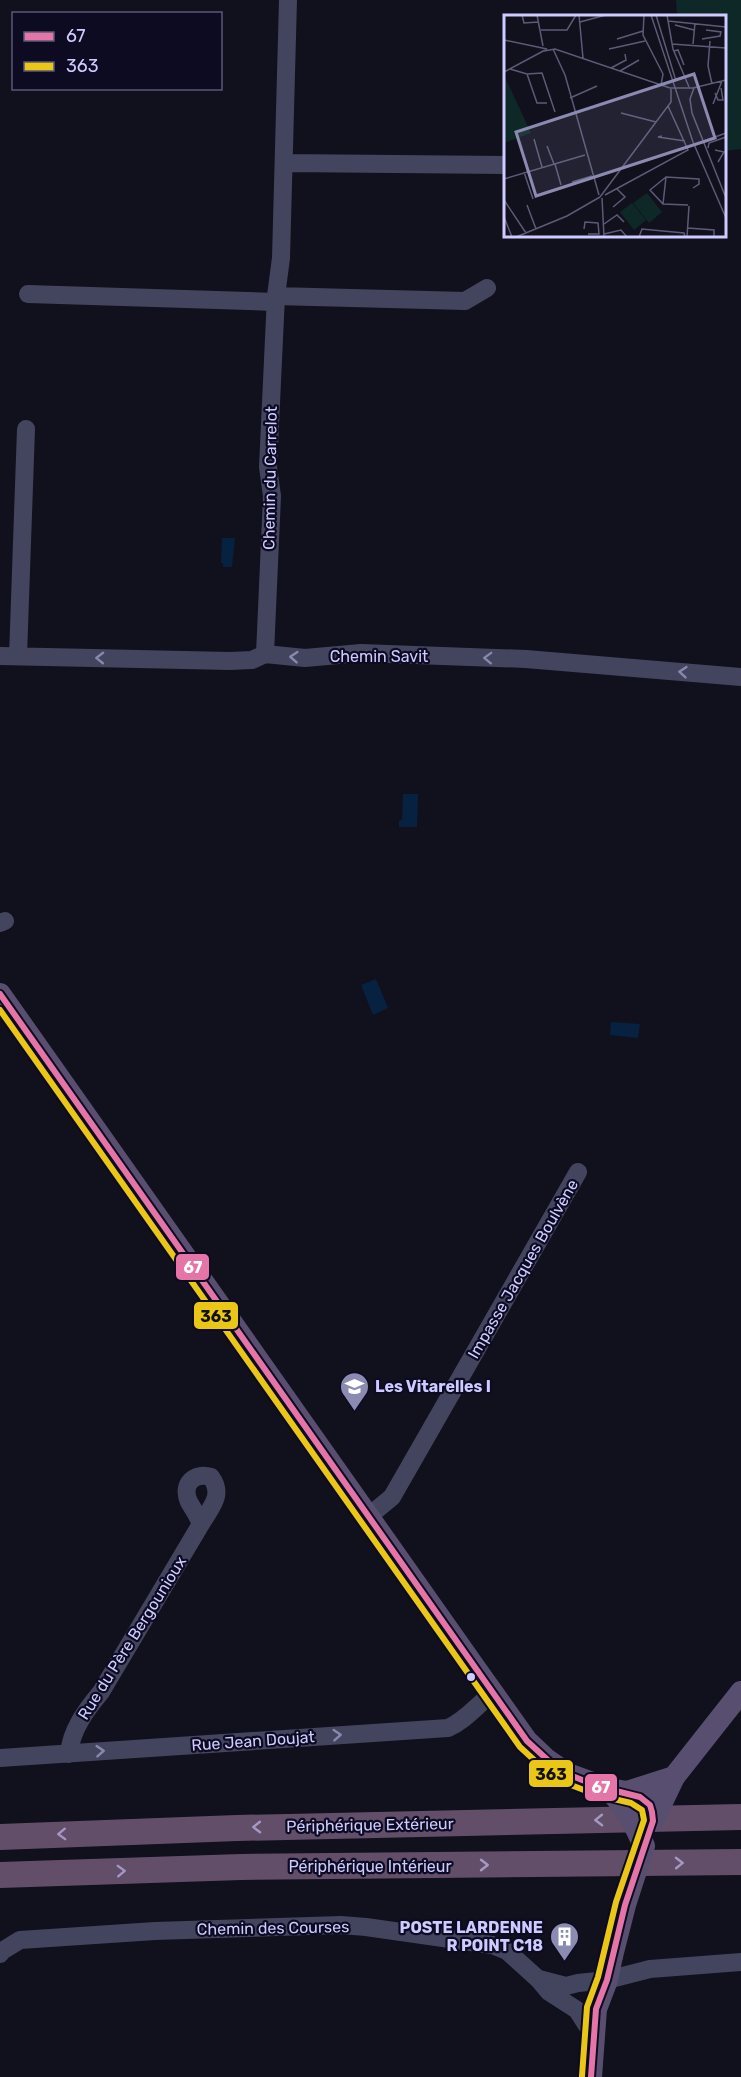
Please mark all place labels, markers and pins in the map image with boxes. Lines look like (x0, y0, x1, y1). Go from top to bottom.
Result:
school or university icon: Les Vitarelles I (338, 1370, 370, 1412)
place label: Les Vitarelles I (375, 1377, 491, 1396)
unlabelled marker (465, 1671, 477, 1683)
place label: POSTE LARDENNE R POINT C18 (400, 1918, 543, 1955)
building icon: POSTE LARDENNE R POINT C18 (548, 1920, 580, 1962)

